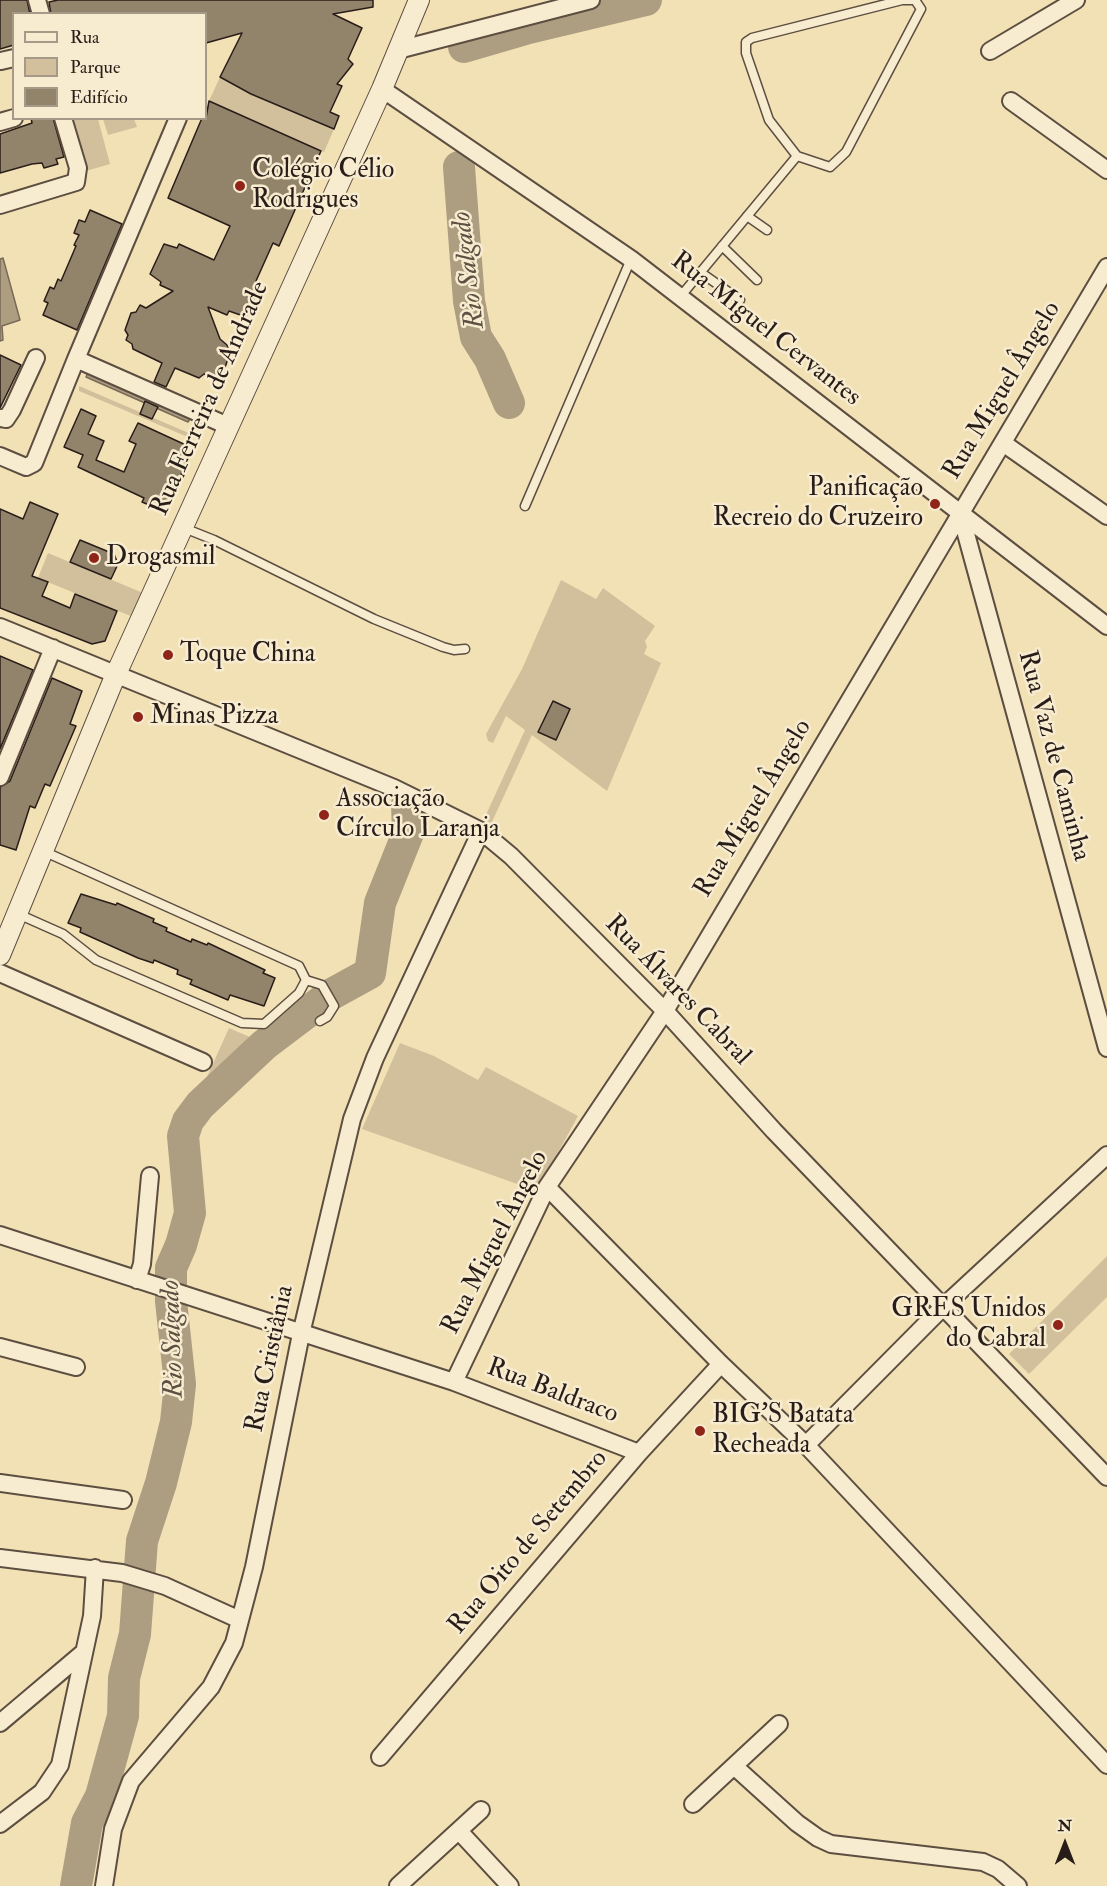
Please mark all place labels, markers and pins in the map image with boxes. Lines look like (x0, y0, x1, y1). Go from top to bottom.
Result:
place label: Colégio Célio Rodrigues (252, 155, 394, 216)
marker: Colégio Célio Rodrigues (233, 179, 247, 193)
place label: Panificação Recreio do Cruzeiro (713, 473, 923, 534)
marker: Panificação Recreio do Cruzeiro (928, 497, 942, 511)
place label: Drogasmil (106, 542, 215, 574)
marker: Drogasmil (87, 551, 101, 565)
place label: Toque China (180, 639, 316, 671)
marker: Toque China (161, 648, 175, 662)
place label: Minas Pizza (150, 701, 278, 733)
marker: Minas Pizza (131, 710, 145, 724)
place label: Associação Círculo Laranja (336, 784, 500, 846)
marker: Associação Círculo Laranja (317, 808, 331, 822)
place label: GRES Unidos do Cabral (891, 1294, 1046, 1356)
marker: GRES Unidos do Cabral (1051, 1318, 1065, 1332)
place label: BIG'S Batata Recheada (712, 1400, 854, 1462)
marker: BIG'S Batata Recheada (693, 1424, 707, 1438)

